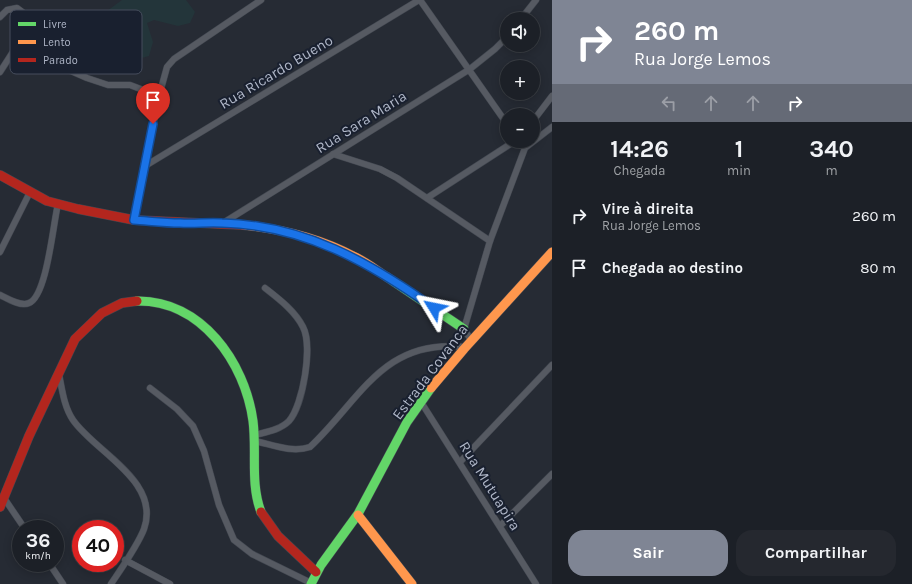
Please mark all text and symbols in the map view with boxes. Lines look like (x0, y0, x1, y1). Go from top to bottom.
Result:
legend (10, 10, 142, 74)
map controls (500, 12, 540, 148)
button: sound (500, 12, 540, 52)
text: 260 m (634, 14, 719, 47)
icon: right (568, 16, 620, 68)
text: Livre (43, 18, 67, 31)
street label: Rua Ricardo Bueno (216, 31, 336, 113)
text: Lento (43, 36, 71, 49)
text: Rua Jorge Lemos (634, 48, 771, 70)
text: Parado (43, 54, 78, 67)
button: + (500, 60, 540, 100)
pin (136, 83, 170, 124)
street label: Rua Sara Maria (312, 87, 410, 157)
icon: arrive (142, 89, 164, 111)
icon: left (658, 92, 680, 114)
icon: ahead (700, 92, 722, 114)
icon: ahead (742, 92, 764, 114)
icon: right (784, 92, 806, 114)
button: − (500, 108, 540, 148)
text: 14:26 (610, 135, 669, 163)
text: 1 (735, 135, 743, 163)
text: 340 (809, 135, 854, 163)
text: Chegada (614, 163, 665, 178)
text: min (727, 163, 751, 178)
text: m (825, 163, 838, 178)
text: Vire à direita (602, 200, 694, 218)
icon: right (568, 205, 590, 227)
text: 260 m (852, 207, 896, 225)
text: Rua Jorge Lemos (602, 218, 701, 233)
icon: arrive (568, 257, 590, 279)
text: Chegada ao destino (602, 259, 743, 277)
text: 80 m (860, 259, 896, 277)
position arrow (413, 287, 455, 329)
street label: Estrada Covanca (388, 321, 472, 423)
street label: Rua Mutuapira (455, 438, 525, 534)
speed limit sign: 40 (72, 520, 124, 572)
text: 36 (26, 529, 50, 552)
button: Sair (568, 530, 728, 576)
button: Compartilhar (736, 530, 896, 576)
text: km/h (25, 550, 51, 562)

